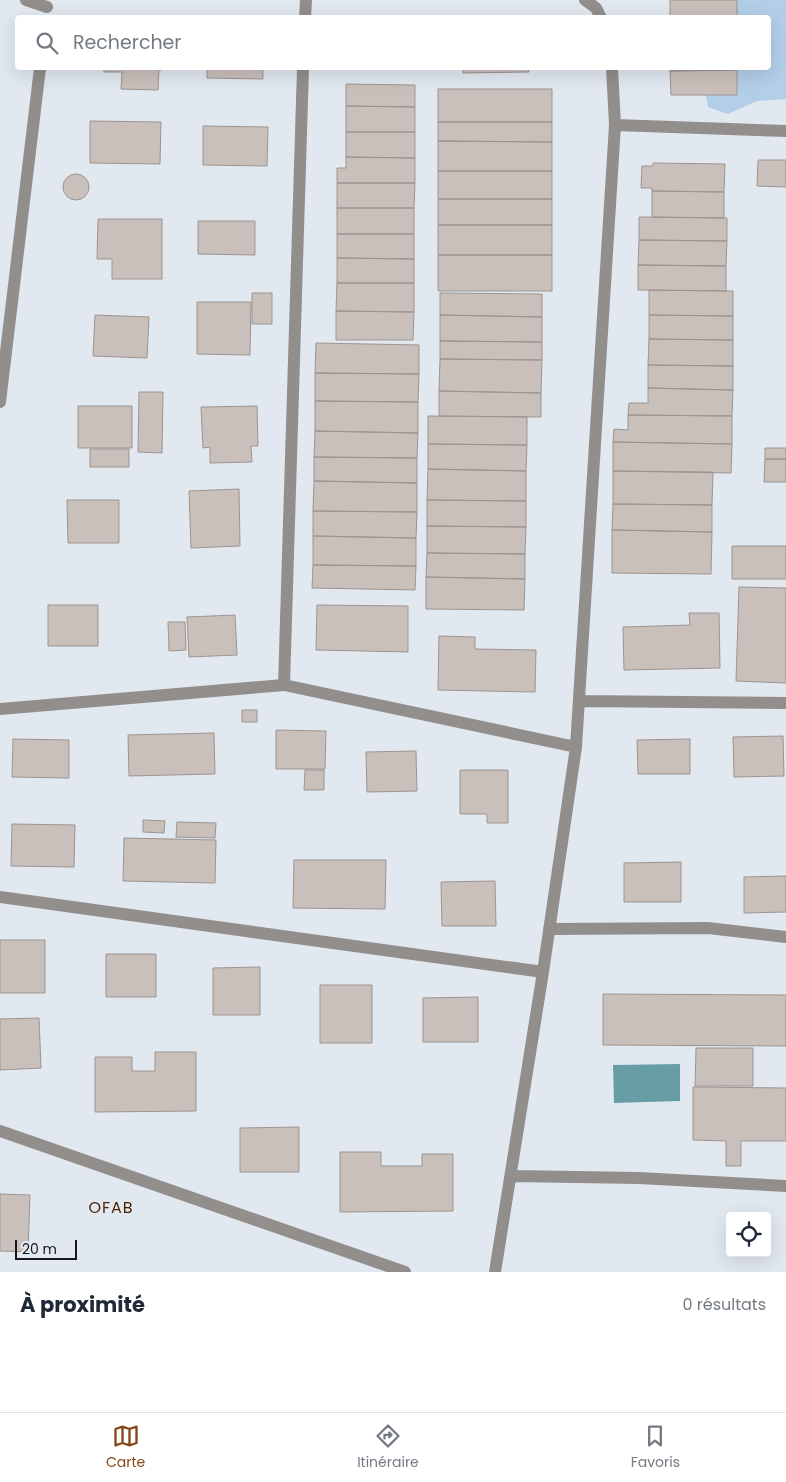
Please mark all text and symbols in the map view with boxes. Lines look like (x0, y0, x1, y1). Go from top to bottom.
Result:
search box (15, 15, 771, 70)
icon: search (33, 29, 61, 57)
text: Rechercher (73, 29, 181, 56)
district label: OFAB (88, 1196, 134, 1219)
map controls (726, 1212, 771, 1257)
button: locate (726, 1212, 771, 1257)
scale bar (15, 1237, 78, 1260)
text: 20 m (22, 1239, 57, 1259)
text: À proximité (20, 1290, 145, 1319)
text: 0 résultats (682, 1293, 766, 1316)
tab: Carte (106, 1422, 145, 1473)
tab: Itinéraire (357, 1422, 419, 1473)
tab: Favoris (631, 1422, 680, 1473)

